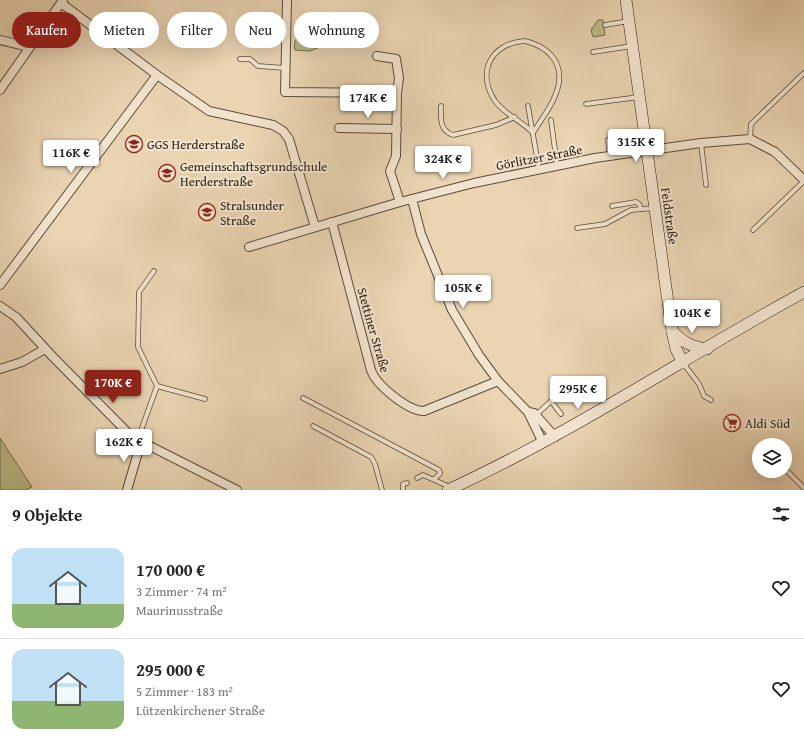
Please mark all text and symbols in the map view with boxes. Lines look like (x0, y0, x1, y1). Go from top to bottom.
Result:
chip: Kaufen (12, 12, 81, 48)
chip: Mieten (89, 12, 159, 48)
chip: Filter (167, 12, 227, 48)
chip: Neu (235, 12, 286, 48)
chip: Wohnung (294, 12, 379, 48)
pin: 174K € (335, 85, 401, 119)
text: 174K € (349, 88, 387, 107)
pin: 315K € (603, 129, 669, 163)
text: 315K € (617, 132, 655, 151)
school or university icon: GGS Herderstraße (124, 134, 144, 154)
place label: GGS Herderstraße (147, 135, 245, 154)
pin: 116K € (38, 140, 104, 174)
street label: Görlitzer Straße (494, 140, 584, 175)
text: 116K € (52, 143, 90, 162)
pin: 324K € (410, 146, 476, 180)
text: 324K € (424, 149, 462, 168)
place label: Gemeinschaftsgrundschule Herderstraße (180, 157, 327, 191)
school or university icon: Gemeinschaftsgrundschule Herderstraße (157, 163, 177, 183)
street label: Feldstraße (656, 186, 683, 246)
place label: Stralsunder Straße (220, 196, 284, 230)
school or university icon: Stralsunder Straße (197, 202, 217, 222)
pin: 105K € (430, 275, 496, 309)
text: 105K € (444, 278, 482, 297)
street label: Stettiner Straße (352, 285, 395, 375)
pin: 104K € (659, 300, 725, 334)
text: 104K € (673, 303, 711, 322)
pin: 170K € (80, 370, 146, 404)
text: 170K € (94, 373, 132, 392)
pin: 295K € (545, 376, 611, 410)
text: 295K € (559, 379, 597, 398)
supermarket icon: Aldi Süd (722, 413, 742, 433)
place label: Aldi Süd (745, 414, 790, 433)
pin: 162K € (91, 429, 157, 463)
text: 162K € (105, 432, 143, 451)
map controls (752, 438, 792, 478)
button: layers (752, 438, 792, 478)
text: 9 Objekte (12, 502, 82, 527)
icon: filters (770, 503, 792, 525)
text: 170 000 € (136, 557, 205, 582)
icon: home (44, 564, 92, 612)
icon: heart (770, 577, 792, 599)
text: 3 Zimmer · 74 m² (136, 582, 227, 601)
text: Maurinusstraße (136, 601, 223, 620)
text: 295 000 € (136, 657, 205, 682)
icon: home (44, 665, 92, 713)
icon: heart (770, 678, 792, 700)
text: 5 Zimmer · 183 m² (136, 682, 233, 701)
text: Lützenkirchener Straße (136, 701, 265, 720)

